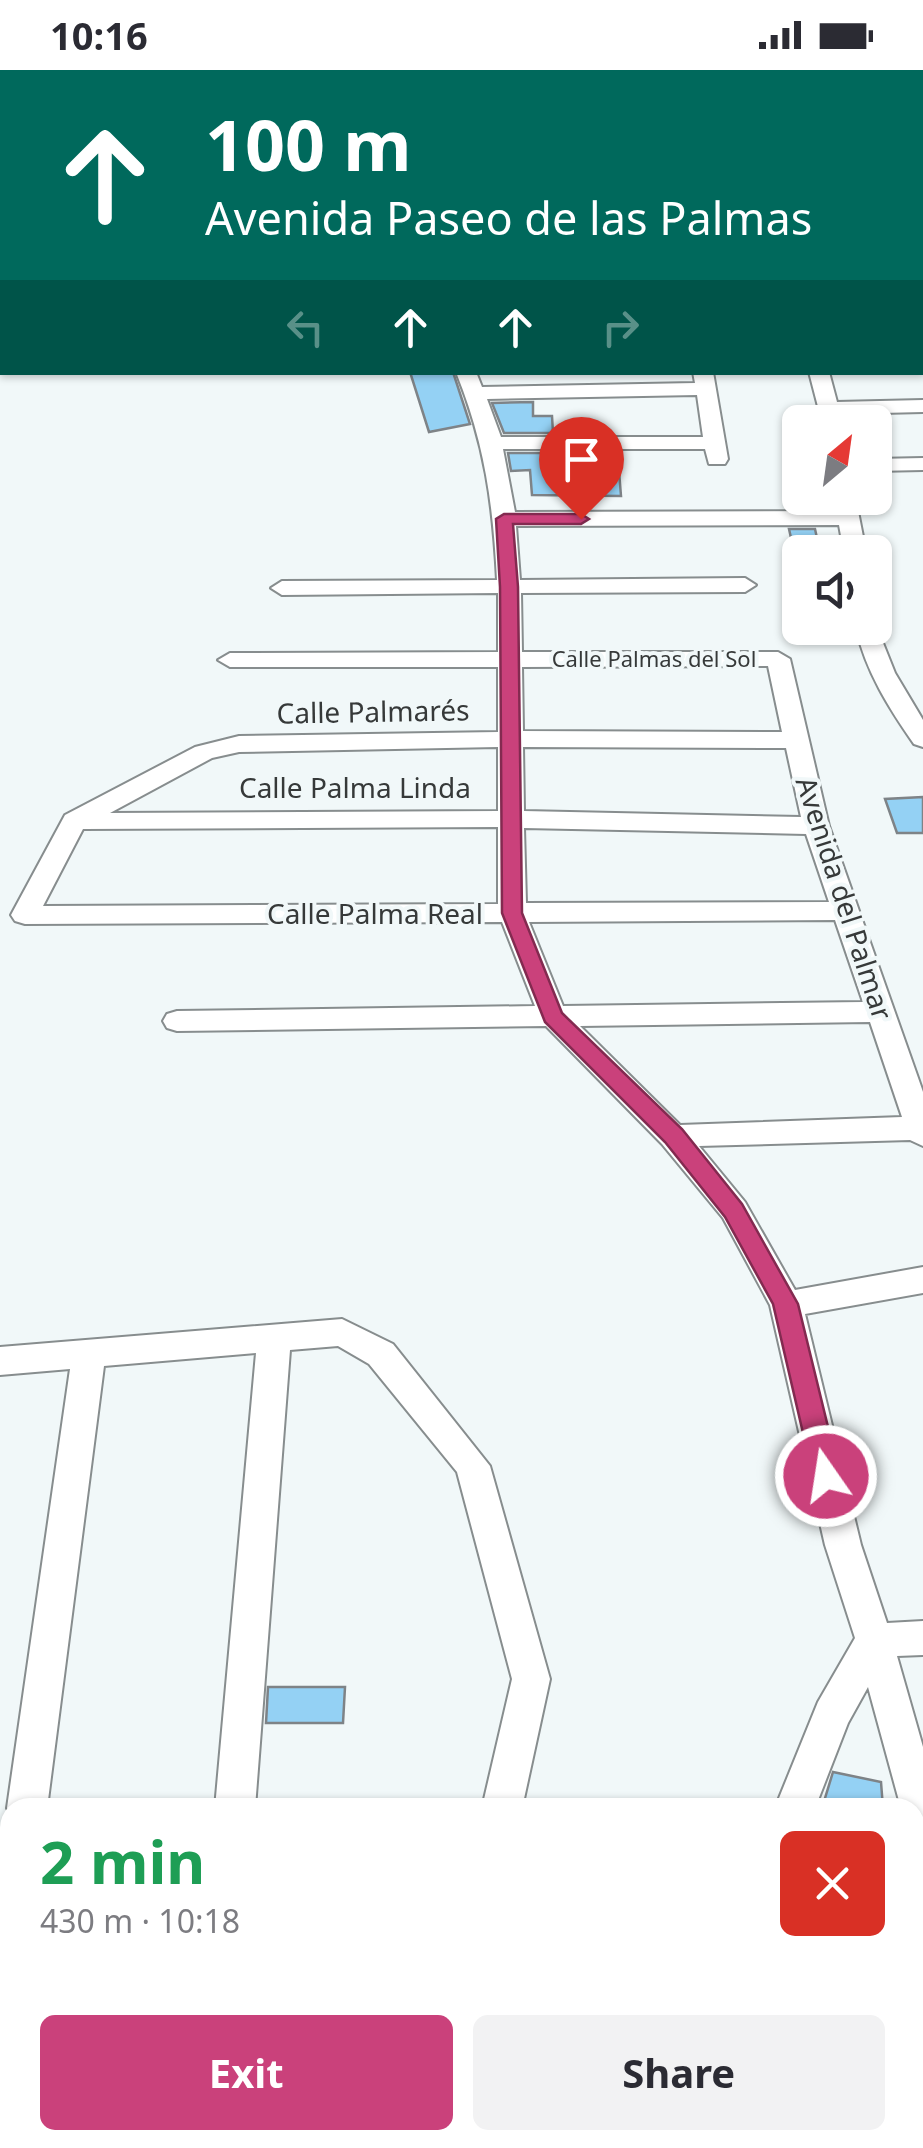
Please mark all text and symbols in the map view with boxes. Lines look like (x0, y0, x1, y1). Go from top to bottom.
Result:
text: 10:16 (50, 9, 148, 61)
text: 100 m (205, 96, 412, 192)
icon: ahead (40, 110, 170, 240)
text: Avenida Paseo de las Palmas (205, 187, 812, 248)
icon: left (278, 300, 333, 355)
icon: ahead (383, 300, 438, 355)
icon: ahead (488, 300, 543, 355)
icon: right (593, 300, 648, 355)
north arrow (782, 405, 892, 515)
map controls (782, 405, 892, 645)
pin (539, 417, 624, 520)
icon: arrive (554, 432, 609, 487)
button: sound (782, 535, 892, 645)
street label: Calle Palmas del Sol (552, 643, 756, 673)
street label: Calle Palmarés (276, 690, 470, 732)
street label: Calle Palma Linda (239, 768, 471, 806)
street label: Avenida del Palmar (788, 772, 902, 1025)
street label: Calle Palma Real (267, 894, 483, 932)
position arrow (774, 1424, 878, 1528)
text: 2 min (40, 1820, 205, 1902)
button: close (780, 1831, 885, 1936)
text: 430 m · 10:18 (40, 1899, 240, 1942)
button: Exit (40, 2015, 453, 2130)
button: Share (473, 2015, 885, 2130)

